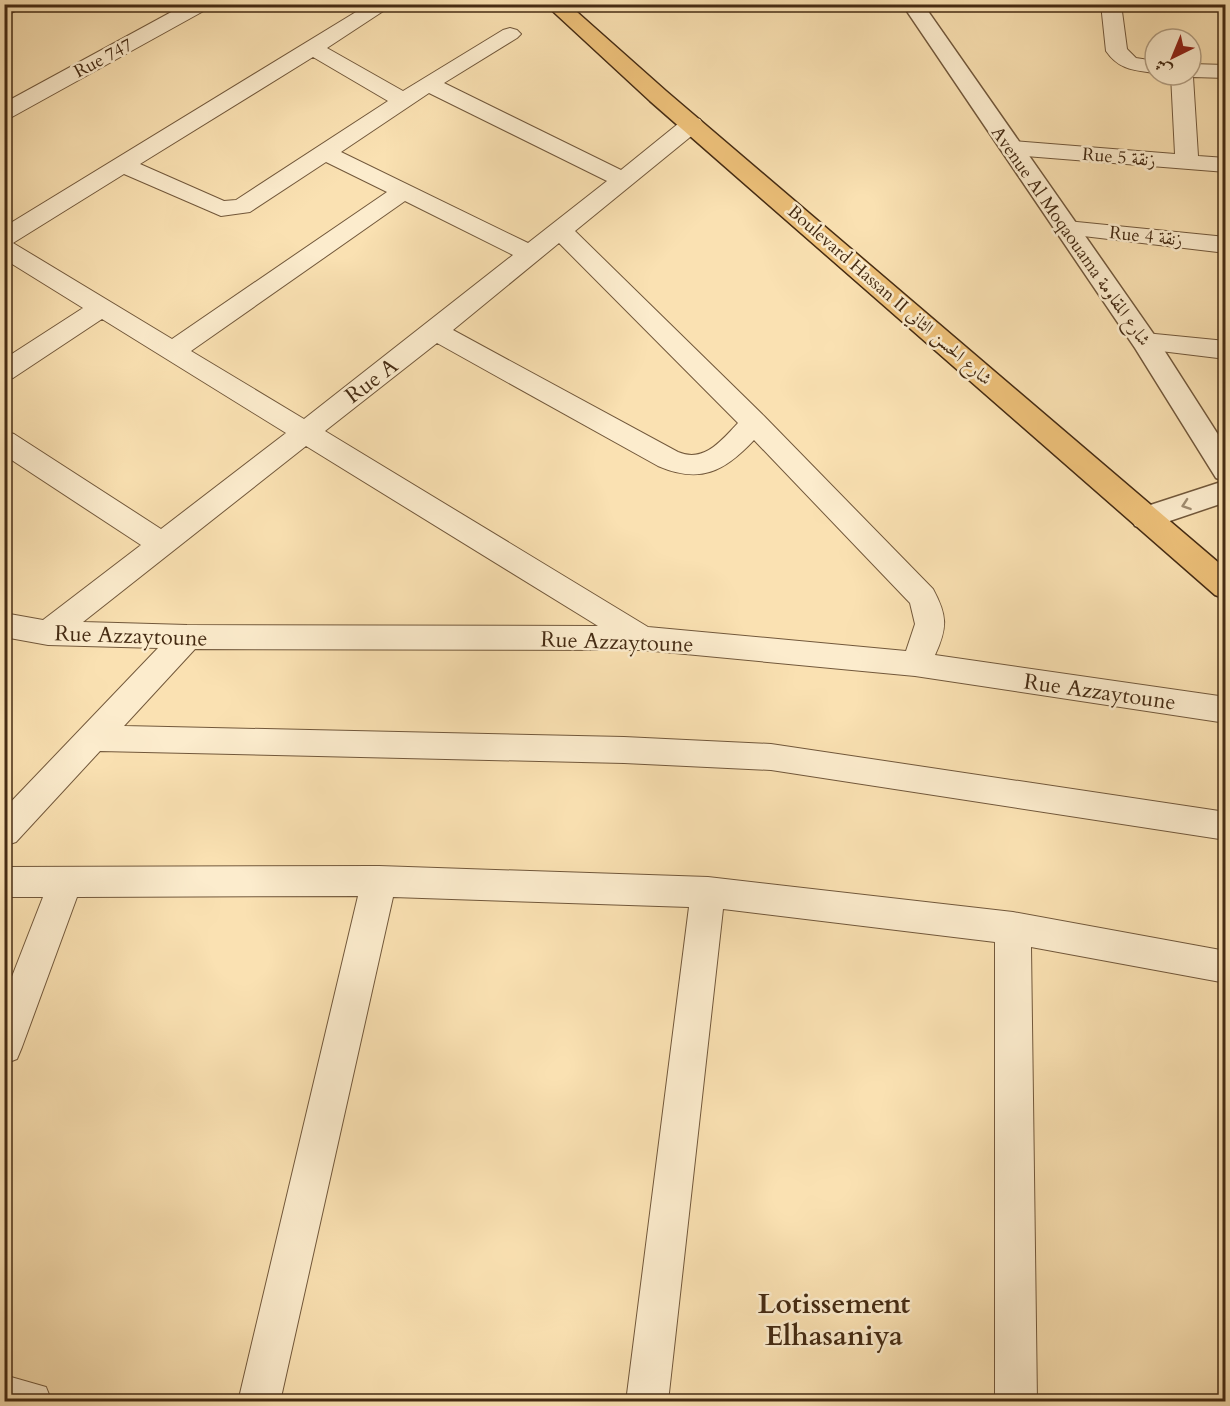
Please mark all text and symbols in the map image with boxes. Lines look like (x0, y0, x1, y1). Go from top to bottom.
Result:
north arrow (1143, 27, 1203, 87)
street label: Rue 747 (70, 33, 137, 84)
text: ش (1150, 54, 1177, 81)
street label: Avenue Al Moqaouama شارع المقاومة (983, 121, 1156, 352)
street label: Rue 5 زنقة (1081, 142, 1157, 173)
street label: Boulevard Hassan II شارع الحسن الثاني (781, 199, 997, 393)
street label: Rue 4 زنقة (1108, 220, 1184, 253)
street label: Rue A (339, 351, 404, 410)
one-way arrow (1181, 497, 1192, 510)
street label: Rue Azzaytoune (54, 618, 208, 654)
street label: Rue Azzaytoune (540, 624, 694, 660)
street label: Rue Azzaytoune (1022, 666, 1178, 717)
district label: Lotissement Elhasaniya (758, 1285, 910, 1355)

